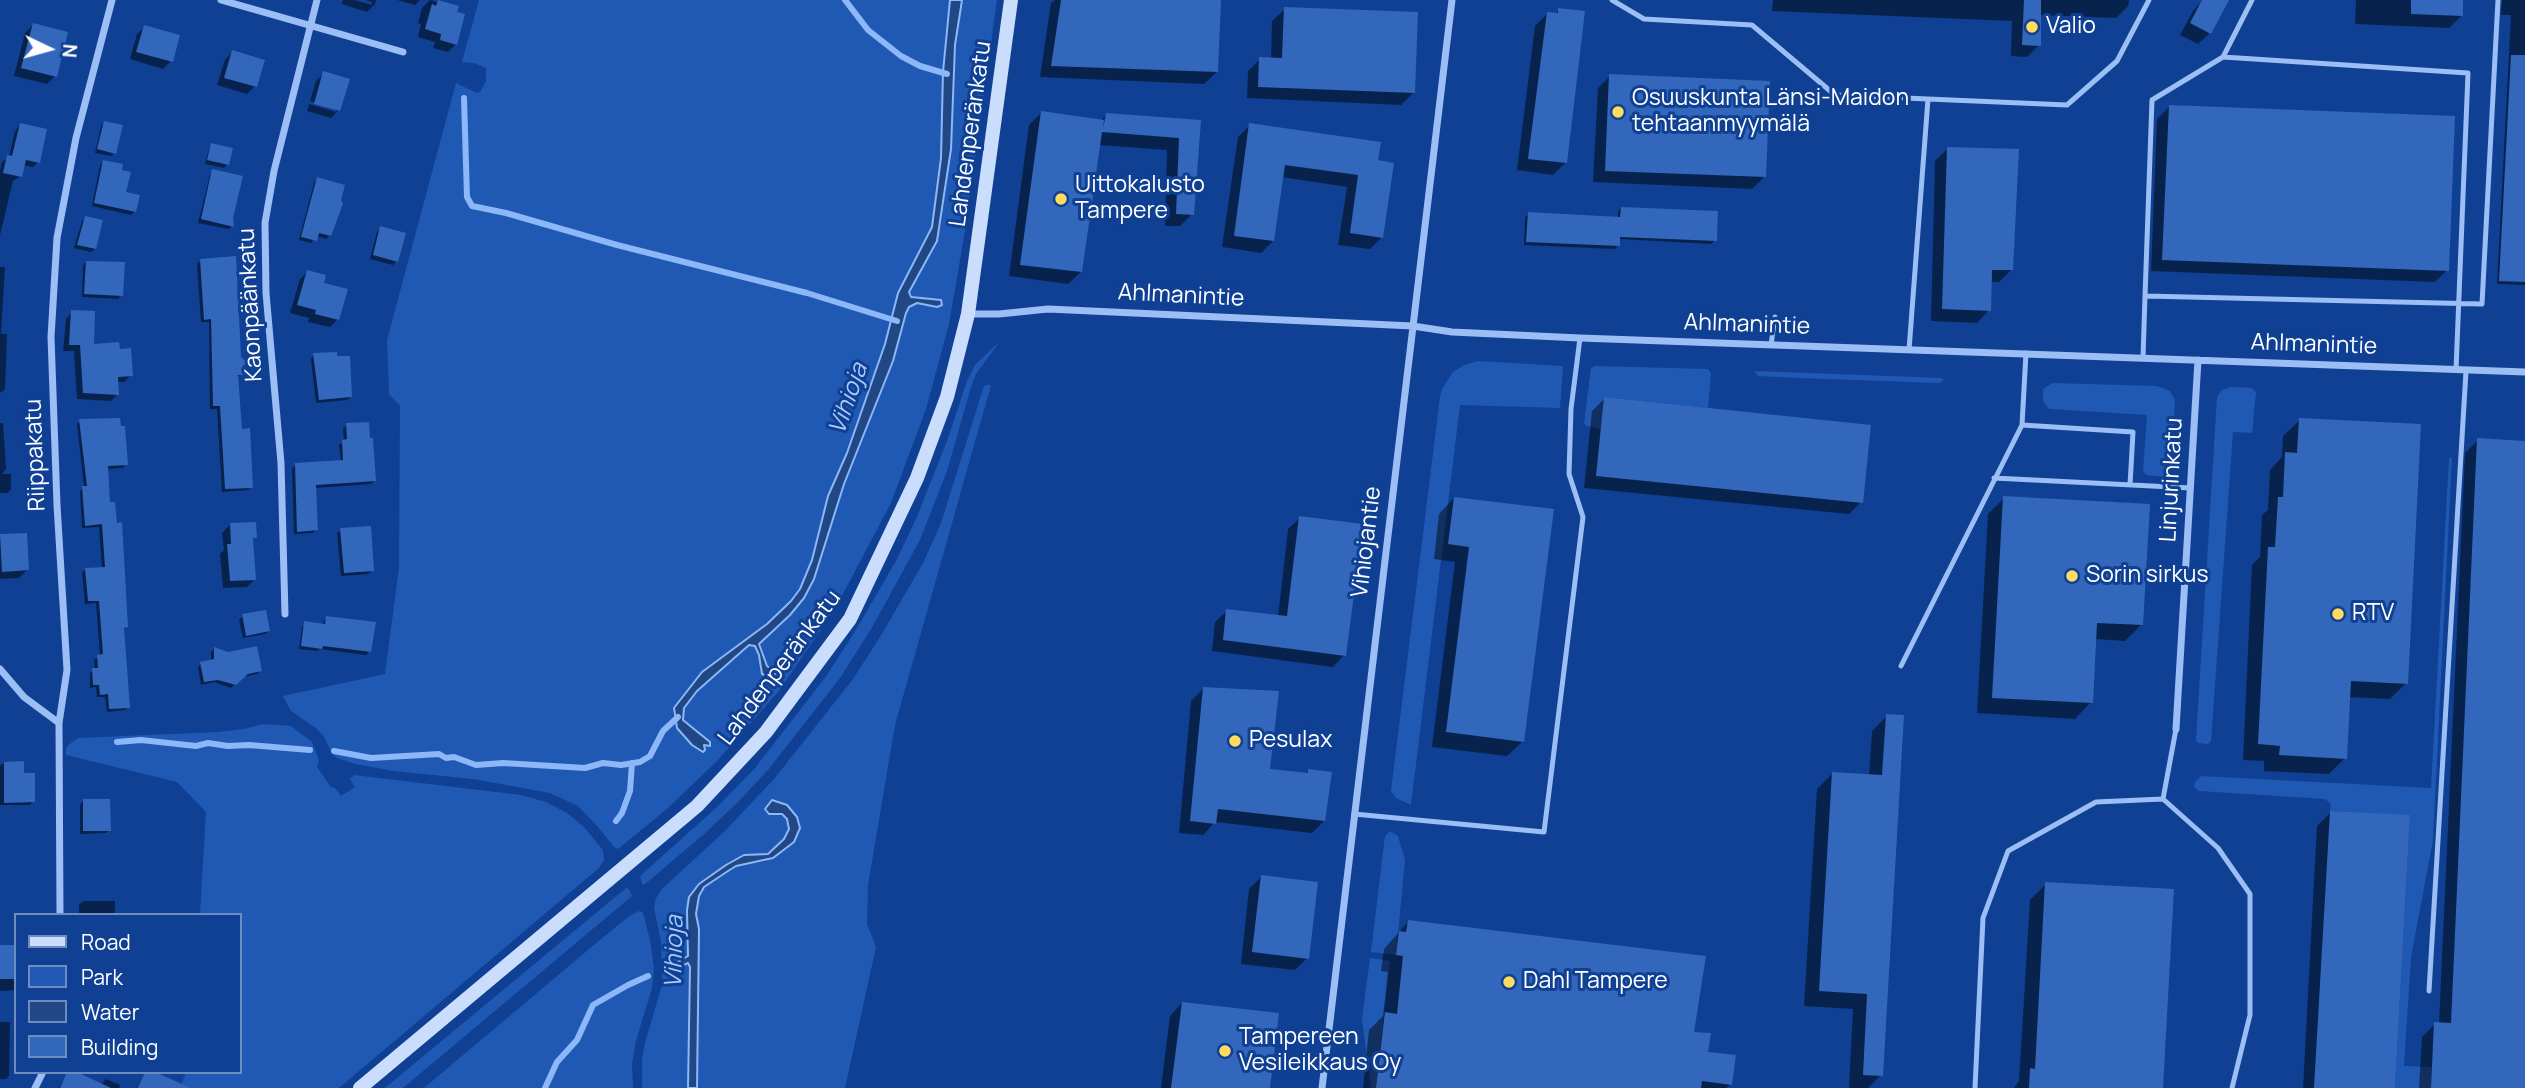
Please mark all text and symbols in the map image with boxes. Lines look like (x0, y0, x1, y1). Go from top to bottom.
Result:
place label: Valio (2046, 13, 2096, 41)
north arrow (14, 14, 84, 84)
marker: Valio (2024, 19, 2040, 35)
street label: Lahdenperänkatu (944, 40, 998, 228)
text: N (56, 43, 83, 59)
place label: Osuuskunta Länsi-Maidon tehtaanmyymälä (1632, 85, 1909, 139)
marker: Osuuskunta Länsi-Maidon tehtaanmyymälä (1610, 104, 1626, 120)
place label: Uittokalusto Tampere (1075, 172, 1205, 226)
marker: Uittokalusto Tampere (1053, 191, 1069, 207)
street label: Kaonpäänkatu (233, 228, 269, 382)
street label: Ahlmanintie (1117, 279, 1245, 313)
street label: Ahlmanintie (1683, 309, 1811, 341)
street label: Ahlmanintie (2250, 329, 2378, 361)
water label: Vihioja (824, 360, 874, 438)
street label: Riippakatu (20, 398, 52, 512)
street label: Linjurinkatu (2155, 417, 2189, 543)
street label: Vihiojantie (1346, 485, 1388, 599)
place label: Sorin sirkus (2086, 562, 2209, 590)
marker: Sorin sirkus (2064, 568, 2080, 584)
street label: Lahdenperänkatu (713, 585, 847, 751)
place label: RTV (2352, 600, 2394, 628)
marker: RTV (2330, 606, 2346, 622)
place label: Pesulax (1249, 727, 1332, 755)
marker: Pesulax (1227, 733, 1243, 749)
legend (14, 913, 242, 1074)
water label: Vihioja (660, 915, 690, 989)
text: Road (81, 928, 131, 956)
text: Park (81, 963, 123, 991)
place label: Dahl Tampere (1523, 968, 1668, 996)
marker: Dahl Tampere (1501, 974, 1517, 990)
text: Water (81, 998, 139, 1026)
place label: Tampereen Vesileikkaus Oy (1239, 1024, 1401, 1078)
text: Building (81, 1033, 158, 1061)
marker: Tampereen Vesileikkaus Oy (1217, 1043, 1233, 1059)

